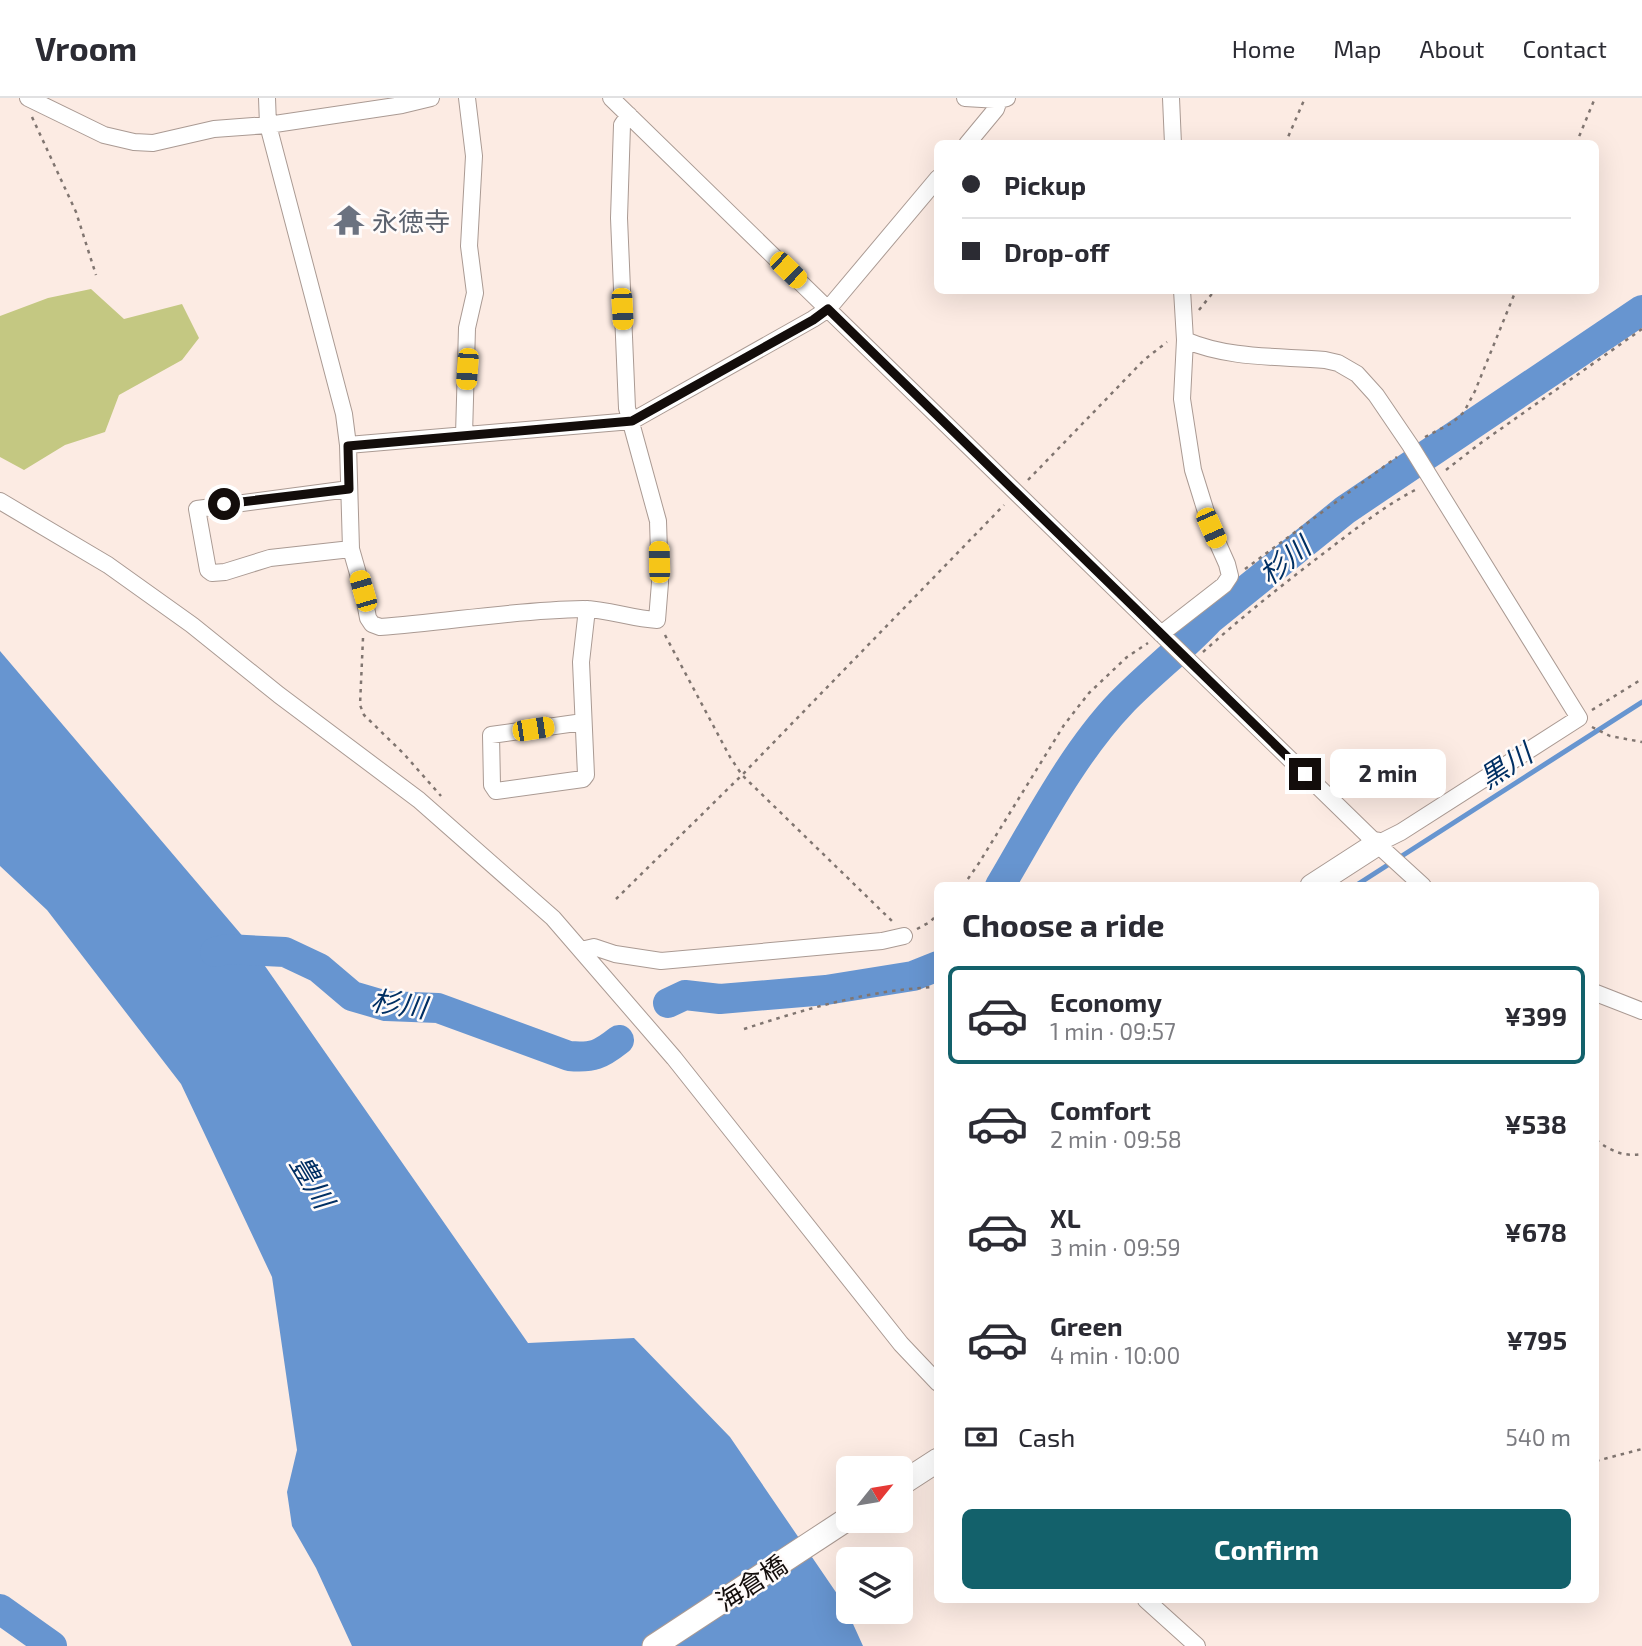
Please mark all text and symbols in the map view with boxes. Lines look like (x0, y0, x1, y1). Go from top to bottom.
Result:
text: Vroom (35, 28, 137, 68)
text: Home (1232, 34, 1295, 63)
text: Map (1333, 34, 1381, 63)
text: About (1419, 34, 1485, 63)
text: Contact (1523, 34, 1607, 63)
text: Pickup (1004, 169, 1086, 200)
temple icon: 永徳寺 (332, 203, 366, 237)
place label: 永徳寺 (372, 205, 450, 236)
text: Drop-off (1004, 236, 1109, 267)
car (766, 248, 811, 292)
car (611, 287, 634, 331)
car (456, 347, 479, 391)
route start (208, 488, 240, 520)
car (1193, 505, 1230, 551)
water label: 杉川 (1252, 527, 1319, 591)
car (649, 541, 670, 583)
car (348, 568, 379, 614)
car (511, 715, 556, 743)
water label: 黒川 (1472, 734, 1540, 795)
callout: 2 min (1330, 750, 1445, 798)
route end (1289, 758, 1321, 790)
text: 2 min (1359, 759, 1417, 787)
text: Choose a ride (962, 905, 1165, 943)
water label: 杉川 (369, 982, 432, 1024)
icon: car (966, 984, 1029, 1047)
text: Economy (1050, 986, 1162, 1017)
text: ¥399 (1504, 1000, 1567, 1031)
text: 1 min · 09:57 (1050, 1017, 1176, 1045)
icon: car (966, 1092, 1029, 1155)
text: Comfort (1050, 1094, 1151, 1125)
text: ¥538 (1504, 1108, 1567, 1139)
text: 2 min · 09:58 (1050, 1125, 1182, 1153)
water label: 豊川 (284, 1148, 344, 1216)
icon: car (966, 1200, 1029, 1263)
text: XL (1050, 1202, 1081, 1233)
text: ¥678 (1504, 1216, 1567, 1247)
text: 3 min · 09:59 (1050, 1233, 1181, 1261)
icon: car (966, 1308, 1029, 1371)
text: Green (1050, 1310, 1123, 1341)
text: ¥795 (1506, 1324, 1567, 1355)
text: 4 min · 10:00 (1050, 1341, 1180, 1369)
icon: cash (962, 1418, 1000, 1456)
text: Cash (1018, 1421, 1075, 1452)
text: 540 m (1505, 1423, 1571, 1451)
north arrow (836, 1456, 914, 1533)
map controls (836, 1456, 913, 1624)
button: Confirm (962, 1509, 1571, 1589)
button: layers (836, 1547, 913, 1624)
street label: 海倉橋 (710, 1548, 792, 1616)

